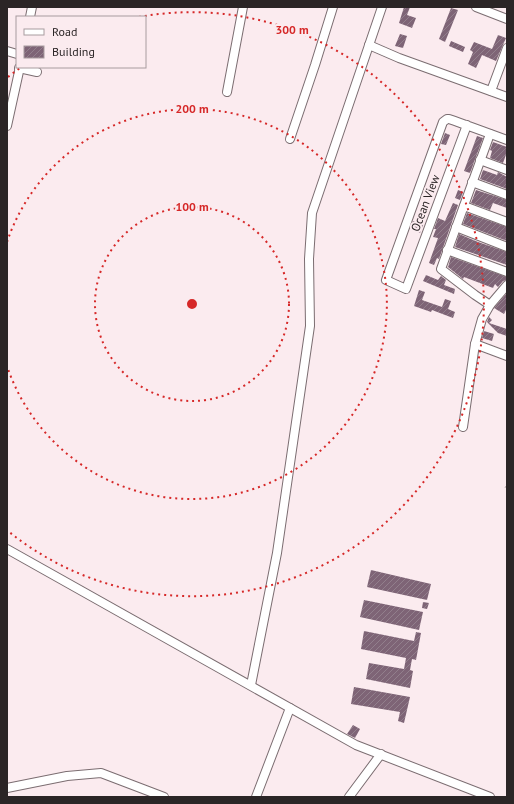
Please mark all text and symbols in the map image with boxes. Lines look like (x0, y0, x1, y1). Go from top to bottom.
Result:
legend (16, 16, 146, 68)
text: 300 m (275, 22, 309, 37)
text: Road (52, 24, 77, 39)
text: Building (52, 44, 95, 59)
text: 200 m (175, 101, 209, 116)
street label: Ocean View (407, 172, 443, 234)
text: 100 m (175, 199, 209, 214)
centre of rings (185, 297, 199, 311)

